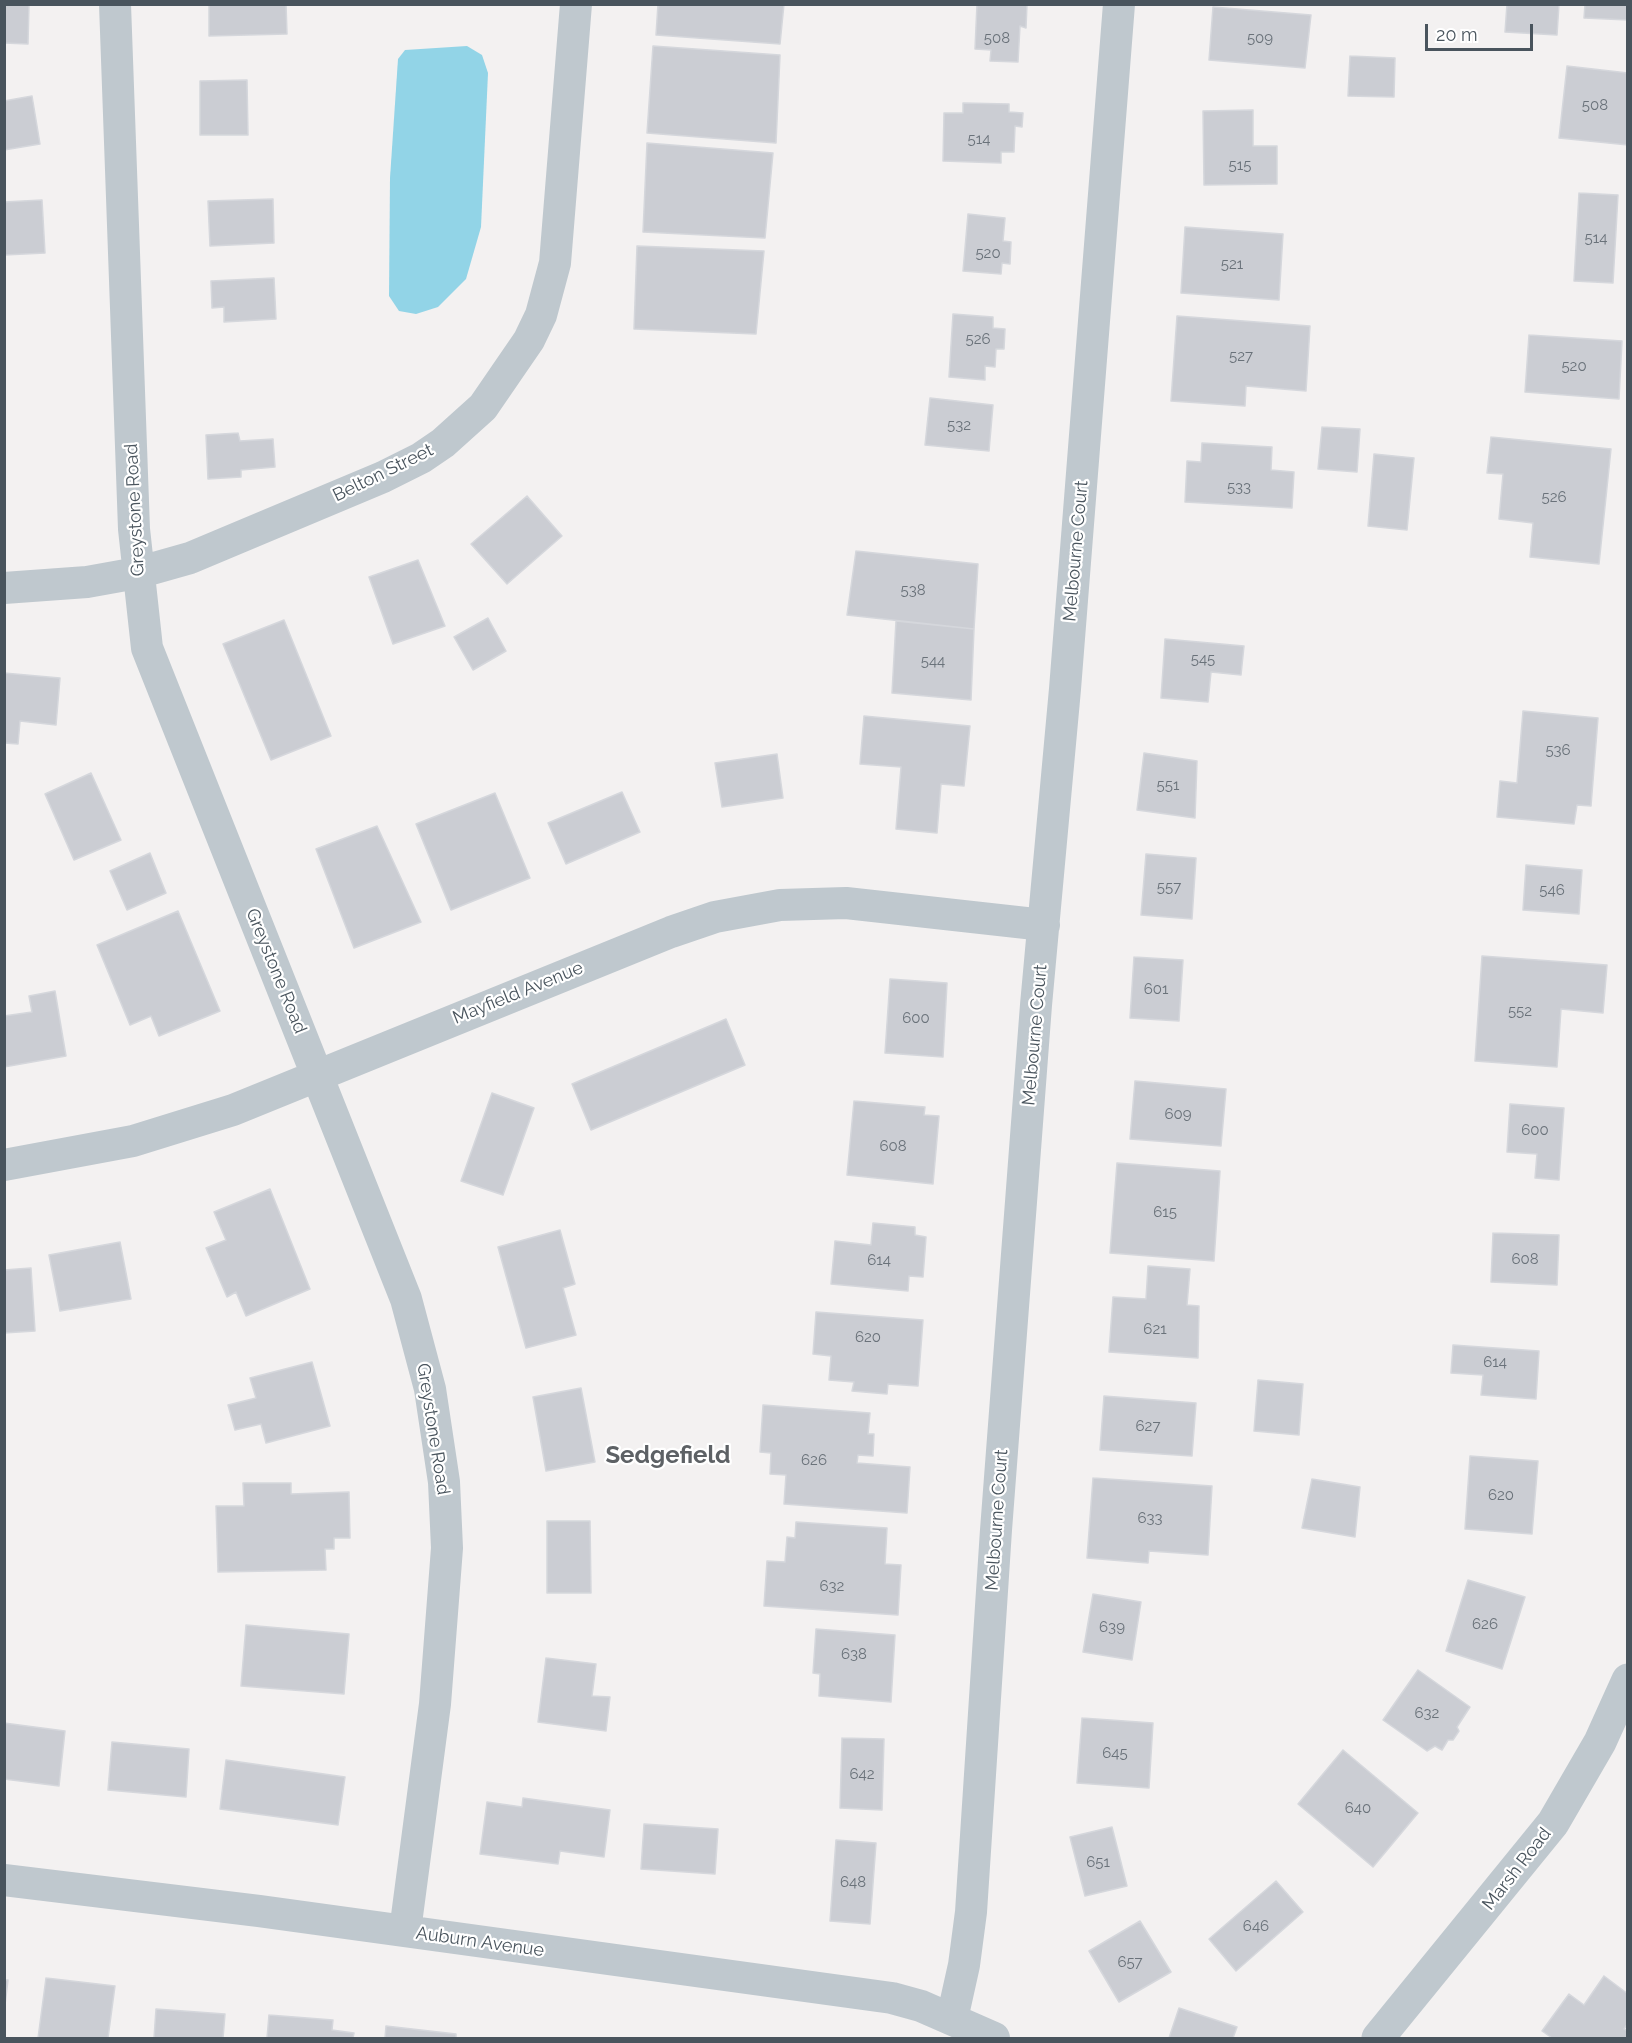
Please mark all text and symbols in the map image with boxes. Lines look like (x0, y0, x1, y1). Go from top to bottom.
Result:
scale bar (1428, 12, 1536, 50)
text: 20 m (1436, 24, 1478, 45)
house number: 508 (984, 29, 1010, 47)
house number: 509 (1247, 29, 1273, 47)
house number: 508 (1582, 96, 1608, 114)
house number: 514 (968, 130, 990, 148)
house number: 515 (1229, 156, 1251, 174)
house number: 514 (1585, 229, 1607, 247)
house number: 520 (975, 244, 1001, 262)
house number: 521 (1221, 255, 1243, 273)
house number: 526 (965, 330, 991, 348)
house number: 527 (1229, 347, 1253, 365)
house number: 520 (1561, 357, 1587, 375)
house number: 532 (947, 416, 971, 434)
street label: Belton Street (329, 439, 437, 507)
street label: Greystone Road (121, 443, 149, 577)
house number: 533 (1227, 478, 1251, 496)
street label: Melbourne Court (1059, 479, 1093, 623)
house number: 526 (1541, 488, 1567, 506)
house number: 538 (900, 581, 926, 599)
house number: 545 (1191, 650, 1215, 668)
house number: 544 (921, 652, 945, 670)
house number: 536 (1545, 741, 1571, 759)
house number: 551 (1157, 776, 1179, 794)
house number: 557 (1157, 878, 1181, 896)
house number: 546 (1539, 881, 1565, 899)
street label: Greystone Road (241, 905, 311, 1037)
street label: Mayfield Avenue (450, 957, 586, 1029)
street label: Melbourne Court (1018, 963, 1052, 1107)
house number: 601 (1144, 980, 1168, 998)
house number: 552 (1508, 1002, 1532, 1020)
house number: 600 (902, 1009, 930, 1027)
house number: 609 (1164, 1105, 1192, 1123)
house number: 600 (1521, 1121, 1549, 1139)
house number: 608 (879, 1137, 907, 1155)
house number: 615 (1153, 1203, 1177, 1221)
house number: 608 (1511, 1250, 1539, 1268)
house number: 614 (867, 1251, 891, 1269)
house number: 621 (1143, 1320, 1167, 1338)
house number: 620 (855, 1328, 881, 1346)
house number: 614 (1483, 1353, 1507, 1371)
street label: Greystone Road (412, 1362, 454, 1496)
house number: 627 (1136, 1417, 1160, 1435)
district label: Sedgefield (605, 1442, 731, 1470)
street label: Melbourne Court (981, 1449, 1013, 1591)
house number: 626 (801, 1451, 827, 1469)
house number: 620 (1488, 1486, 1514, 1504)
house number: 633 (1137, 1509, 1163, 1527)
house number: 632 (820, 1577, 844, 1595)
house number: 626 (1472, 1615, 1498, 1633)
house number: 639 (1099, 1618, 1125, 1636)
house number: 638 (841, 1645, 867, 1663)
house number: 632 (1415, 1704, 1439, 1722)
house number: 645 (1102, 1744, 1128, 1762)
house number: 642 (849, 1765, 875, 1783)
house number: 640 (1345, 1799, 1371, 1817)
street label: Marsh Road (1478, 1823, 1556, 1915)
house number: 651 (1086, 1853, 1110, 1871)
house number: 648 (840, 1873, 866, 1891)
house number: 646 (1243, 1917, 1269, 1935)
street label: Auburn Avenue (415, 1922, 545, 1962)
house number: 657 (1117, 1953, 1143, 1971)

